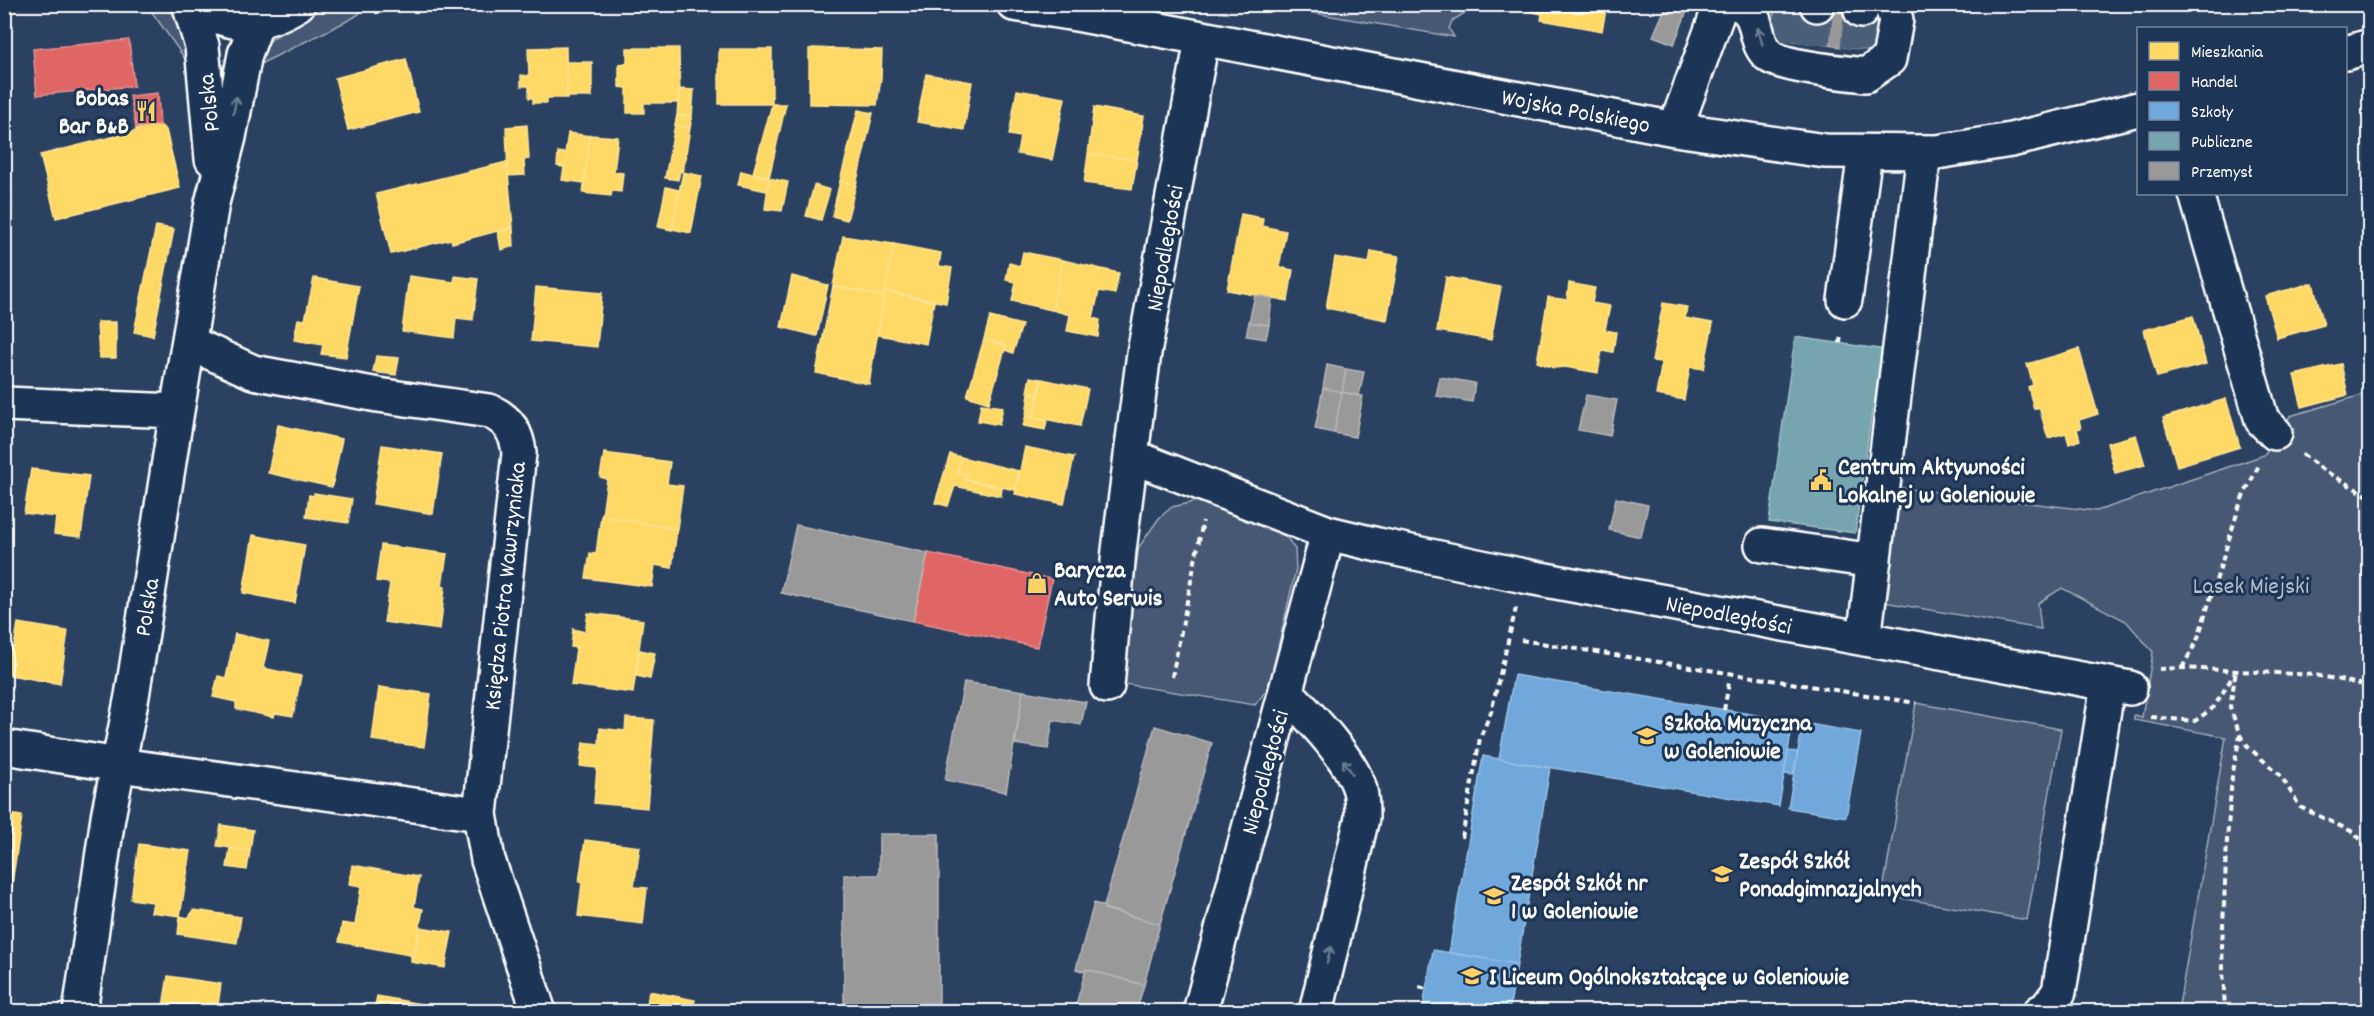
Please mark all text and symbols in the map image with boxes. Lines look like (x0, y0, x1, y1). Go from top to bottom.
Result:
one-way arrow (1753, 27, 1765, 46)
legend (2137, 27, 2347, 195)
text: Mieszkania (2191, 41, 2264, 66)
street label: Polska (191, 71, 231, 134)
text: Handel (2191, 71, 2238, 96)
street label: Wojska Polskiego (1498, 82, 1653, 144)
place label: Bobas Bar B&B (59, 83, 129, 145)
one-way arrow (230, 96, 241, 116)
restaurant icon: Bobas Bar B&B (134, 99, 158, 123)
text: Szkoły (2191, 101, 2234, 126)
text: Publiczne (2191, 131, 2253, 156)
text: Przemysł (2191, 161, 2253, 186)
street label: Niepodległości (1139, 183, 1195, 314)
place label: Centrum Aktywności Lokalnej w Goleniowie (1838, 452, 2036, 514)
street label: Księdza Piotra Wawrzyniaka (477, 460, 537, 712)
public building icon: Centrum Aktywności Lokalnej w Goleniowie (1809, 468, 1833, 492)
place label: Barycza Auto Serwis (1054, 555, 1162, 617)
shop icon: Barycza Auto Serwis (1025, 571, 1049, 595)
park label: Lasek Miejski (2193, 571, 2309, 605)
street label: Polska (128, 575, 170, 639)
street label: Niepodległości (1662, 588, 1794, 646)
street label: Niepodległości (1234, 707, 1300, 839)
place label: Szkoła Muzyczna w Goleniowie (1664, 708, 1812, 770)
school or university icon: Szkoła Muzyczna w Goleniowie (1635, 724, 1659, 748)
one-way arrow (1341, 759, 1353, 776)
place label: Zespół Szkół Ponadgimnazjalnych (1739, 846, 1922, 908)
school or university icon: Zespół Szkół Ponadgimnazjalnych (1710, 862, 1734, 886)
place label: Zespół Szkół nr 1 w Goleniowie (1511, 868, 1648, 930)
school or university icon: Zespół Szkół nr 1 w Goleniowie (1482, 884, 1506, 908)
one-way arrow (1324, 945, 1336, 964)
place label: I Liceum Ogólnokształcące w Goleniowie (1489, 962, 1849, 996)
school or university icon: I Liceum Ogólnokształcące w Goleniowie (1460, 964, 1484, 988)

